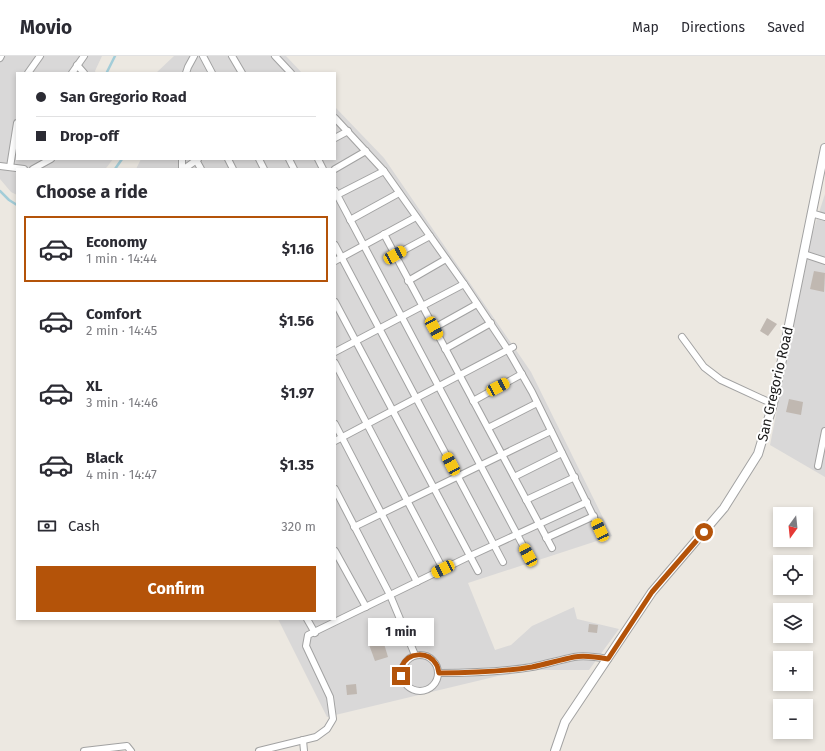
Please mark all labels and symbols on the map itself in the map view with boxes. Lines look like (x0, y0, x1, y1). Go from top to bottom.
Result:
car (382, 244, 408, 266)
car (423, 315, 445, 341)
street label: San Gregorio Road (754, 325, 797, 443)
car (485, 376, 511, 398)
car (440, 451, 462, 477)
north arrow (773, 507, 813, 547)
car (589, 517, 611, 543)
route start (695, 523, 713, 541)
car (517, 542, 539, 568)
car (430, 558, 456, 580)
callout: 1 min (368, 618, 434, 646)
route end (392, 667, 410, 685)

